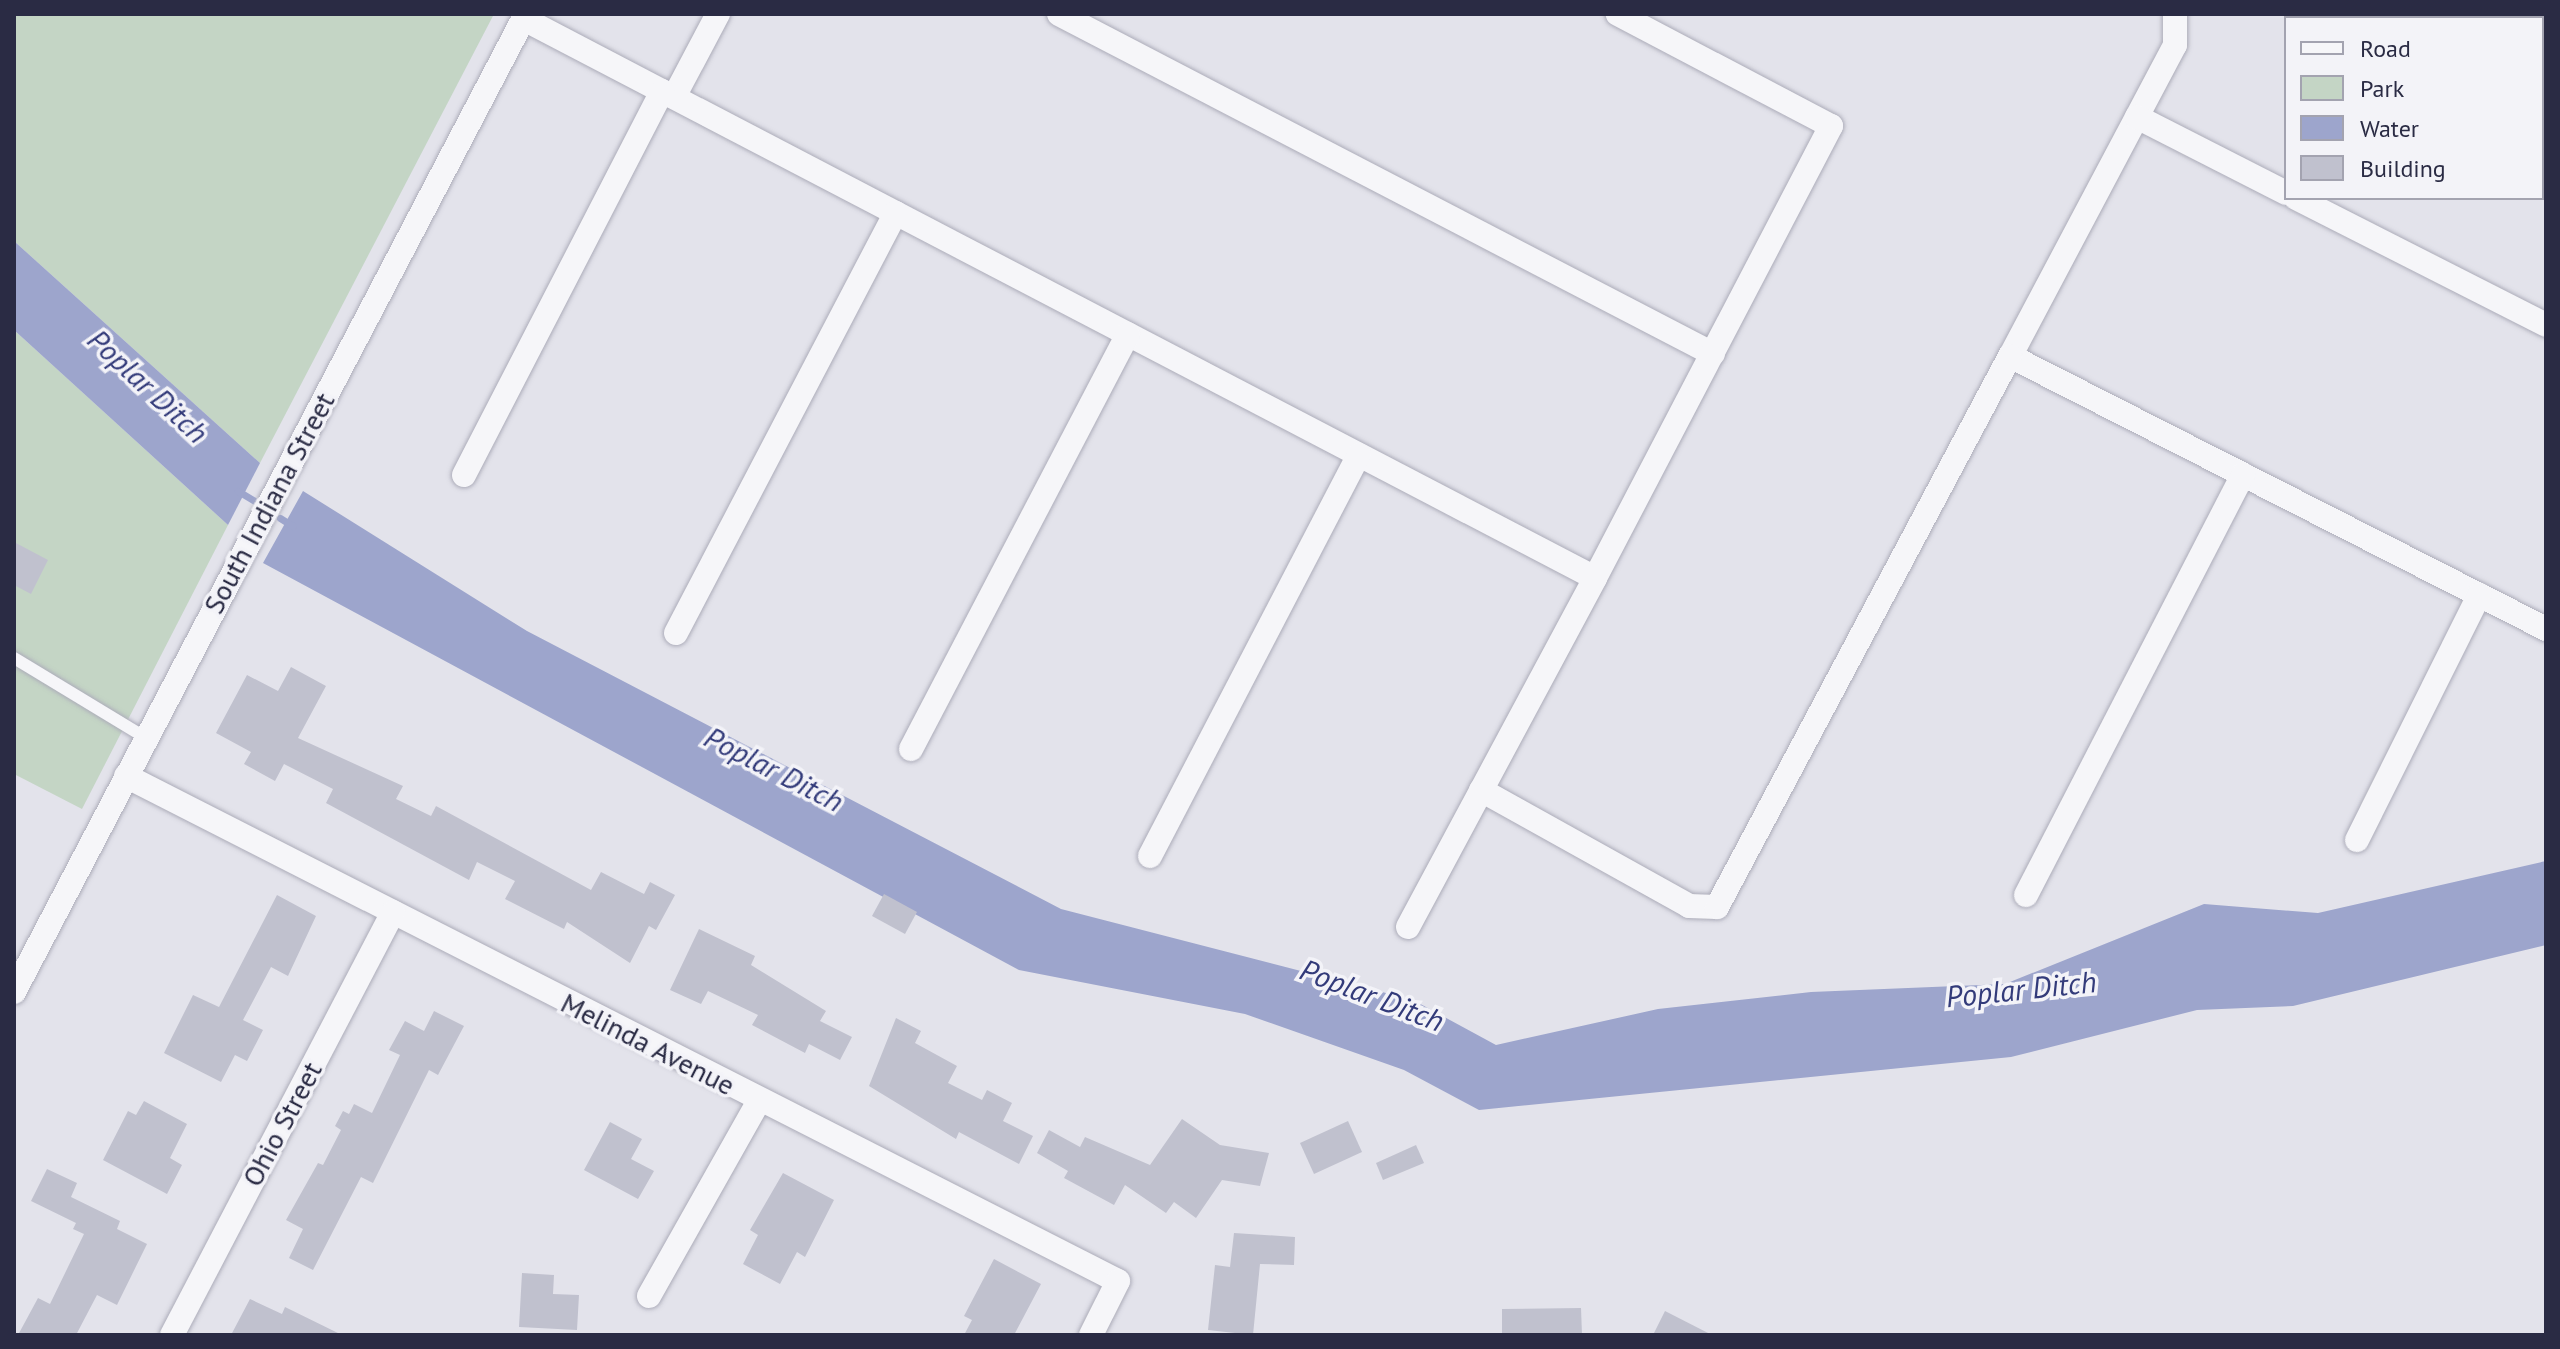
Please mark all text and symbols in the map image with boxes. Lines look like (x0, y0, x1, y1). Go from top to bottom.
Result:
legend (2284, 16, 2544, 200)
text: Road (2360, 33, 2411, 64)
text: Park (2360, 73, 2404, 104)
text: Water (2360, 113, 2419, 144)
text: Building (2360, 153, 2446, 184)
water label: Poplar Ditch (81, 321, 215, 451)
street label: South Indiana Street (197, 387, 341, 619)
water label: Poplar Ditch (699, 719, 849, 819)
water label: Poplar Ditch (1295, 951, 1449, 1039)
water label: Poplar Ditch (1944, 963, 2098, 1015)
street label: Melinda Avenue (555, 986, 741, 1102)
street label: Ohio Street (235, 1056, 329, 1192)

